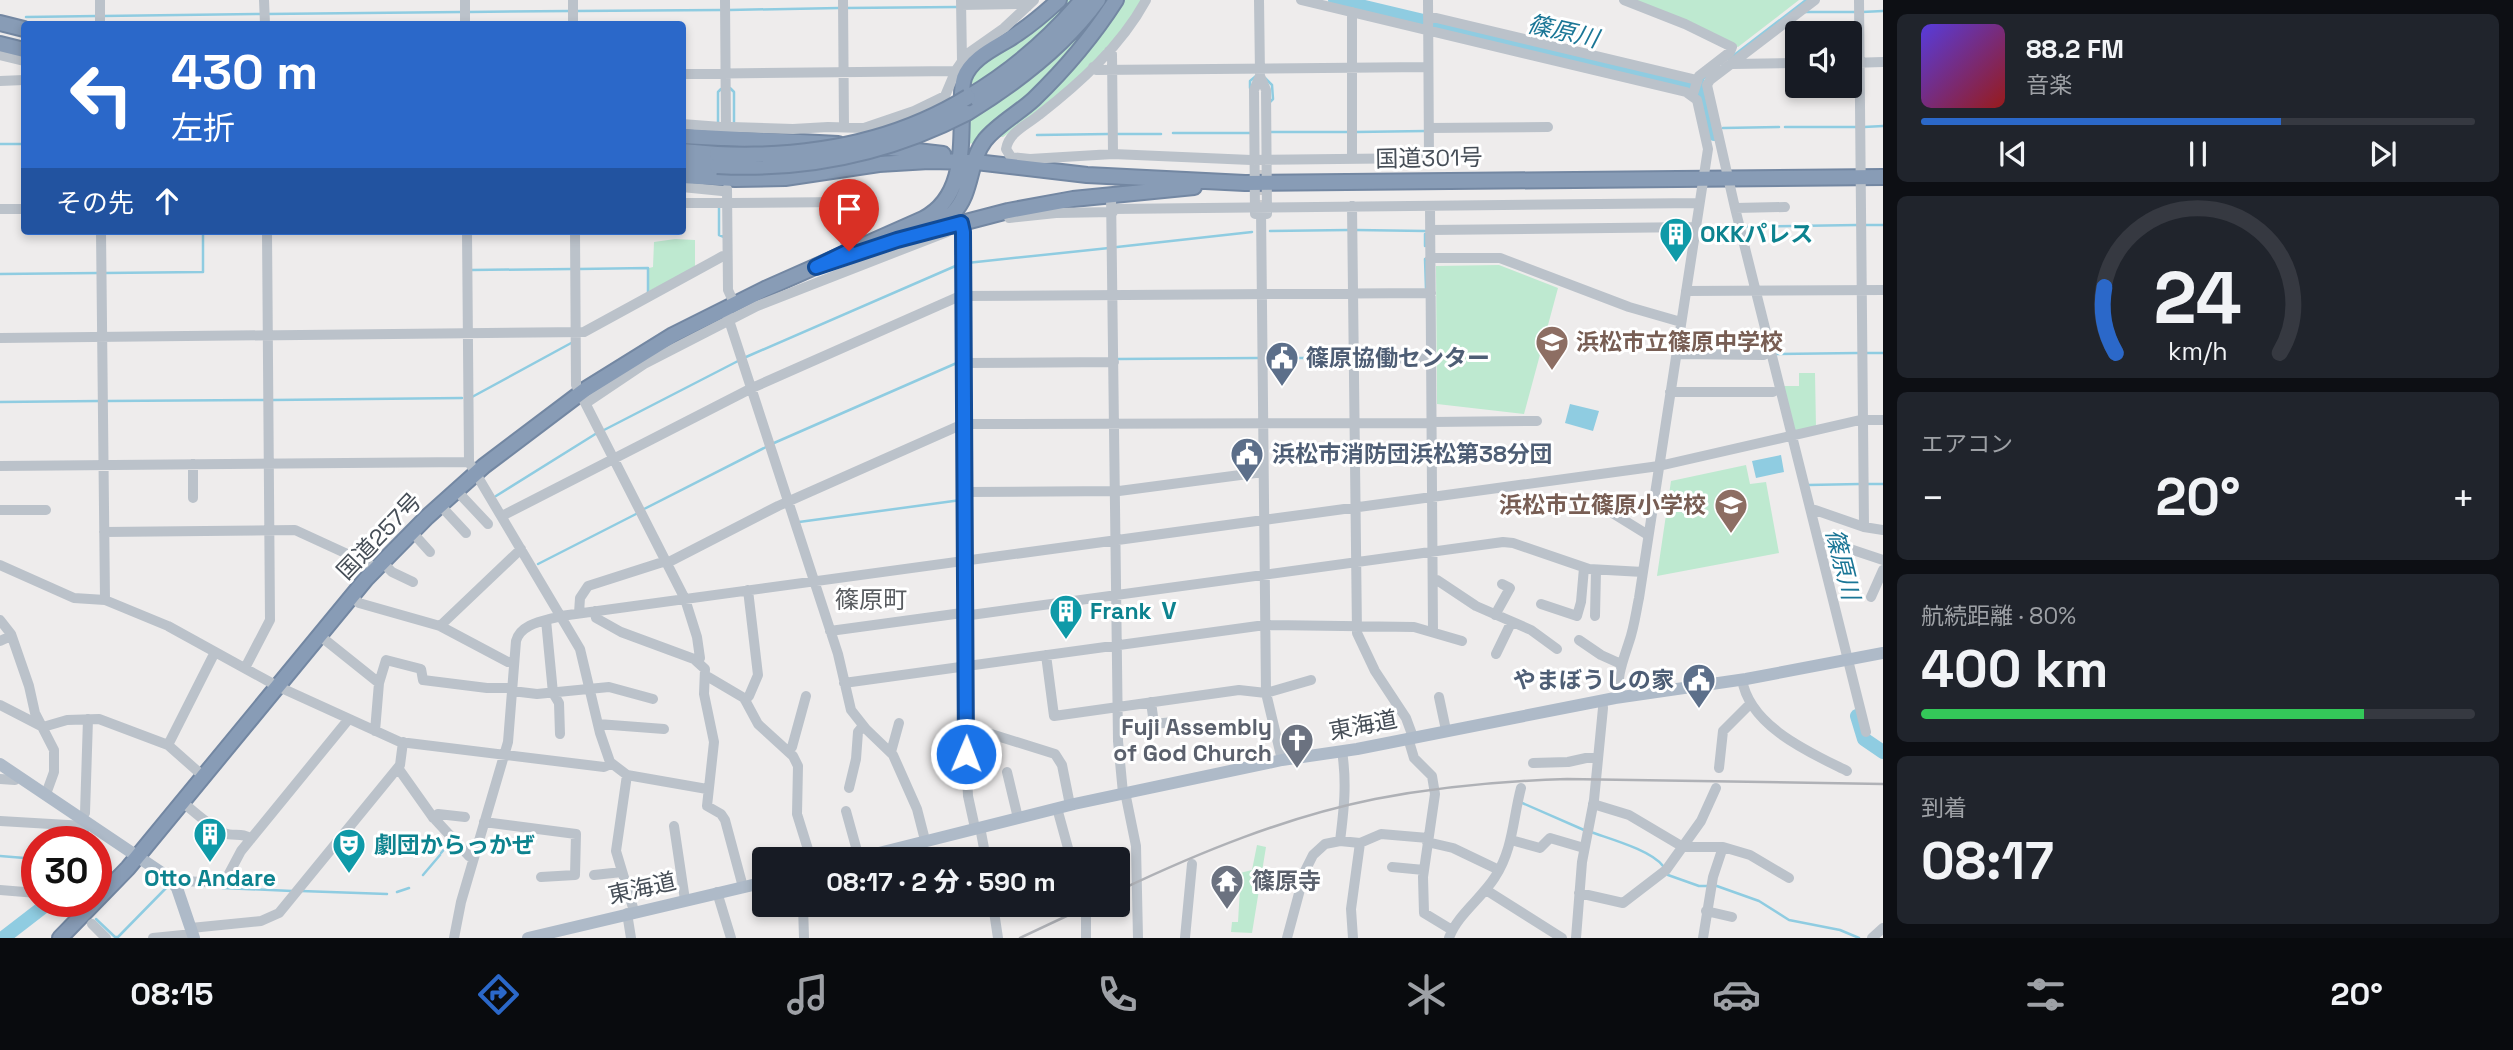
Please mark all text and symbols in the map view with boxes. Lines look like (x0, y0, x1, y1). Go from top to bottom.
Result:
water label: 篠原川 (1524, 8, 1604, 55)
map controls (1785, 21, 1862, 98)
button: sound (1785, 21, 1862, 98)
text: 88.2 FM (2026, 32, 2124, 66)
text: 430 m (171, 41, 318, 103)
icon: left (56, 49, 147, 140)
text: 音楽 (2026, 70, 2072, 100)
text: 左折 (171, 108, 235, 148)
icon: previous (1994, 135, 2032, 173)
icon: pause (2179, 135, 2217, 173)
icon: next (2364, 135, 2402, 173)
street label: 国道301号 (1375, 142, 1483, 174)
pin (819, 179, 879, 251)
icon: ahead (148, 182, 186, 220)
text: その先 (56, 186, 134, 220)
icon: arrive (830, 190, 868, 228)
building icon: OKKパレス (1657, 215, 1695, 264)
place label: OKKパレス (1700, 219, 1813, 249)
text: 24 (2154, 251, 2242, 344)
school or university icon: 浜松市立篠原中学校 (1533, 323, 1571, 372)
place label: 浜松市立篠原中学校 (1576, 327, 1783, 357)
text: km/h (2168, 335, 2228, 367)
public building icon: 篠原協働センター (1263, 339, 1301, 388)
place label: 篠原協働センター (1306, 343, 1490, 373)
text: エアコン (1921, 429, 2013, 459)
public building icon: 浜松市消防団浜松第38分団 (1228, 435, 1266, 484)
place label: 浜松市消防団浜松第38分団 (1272, 439, 1553, 469)
text: 20° (2155, 464, 2241, 530)
text: − (1921, 474, 1945, 522)
text: + (2451, 474, 2475, 522)
street label: 国道257号 (330, 486, 428, 586)
school or university icon: 浜松市立篠原小学校 (1712, 486, 1750, 535)
place label: 浜松市立篠原小学校 (1499, 490, 1706, 520)
water label: 篠原川 (1819, 525, 1867, 606)
district label: 篠原町 (835, 584, 907, 615)
building icon: Frank Ⅴ (1047, 592, 1085, 641)
place label: Frank Ⅴ (1090, 596, 1180, 626)
text: 航続距離 · 80% (1921, 601, 2076, 631)
text: 400 km (1921, 636, 2108, 702)
public building icon: やまぼうしの家 (1680, 661, 1718, 710)
place label: やまぼうしの家 (1513, 665, 1674, 695)
street label: 東海道 (1326, 704, 1400, 746)
place label: Fuji Assembly of God Church (1113, 712, 1272, 768)
position arrow (929, 717, 1003, 791)
church icon: Fuji Assembly of God Church (1278, 721, 1316, 770)
text: 到着 (1921, 793, 1967, 823)
building icon: Otto Andare (191, 815, 229, 864)
speed limit sign: 30 (21, 826, 112, 917)
theatre icon: 劇団からっかぜ (330, 826, 368, 875)
text: 08:17 (1921, 828, 2054, 894)
place label: 劇団からっかぜ (374, 830, 535, 860)
temple icon: 篠原寺 (1208, 862, 1246, 911)
place label: Otto Andare (144, 863, 276, 893)
text: 08:17 · 2 分 · 590 m (826, 865, 1056, 899)
street label: 東海道 (605, 866, 679, 910)
place label: 篠原寺 (1252, 866, 1321, 896)
icon: directions (474, 970, 523, 1019)
icon: music (783, 970, 832, 1019)
icon: phone (1093, 970, 1142, 1019)
icon: climate (1402, 970, 1451, 1019)
icon: car (1712, 970, 1761, 1019)
icon: filters (2021, 970, 2070, 1019)
text: 08:15 (130, 974, 213, 1014)
text: 20° (2330, 974, 2383, 1014)

